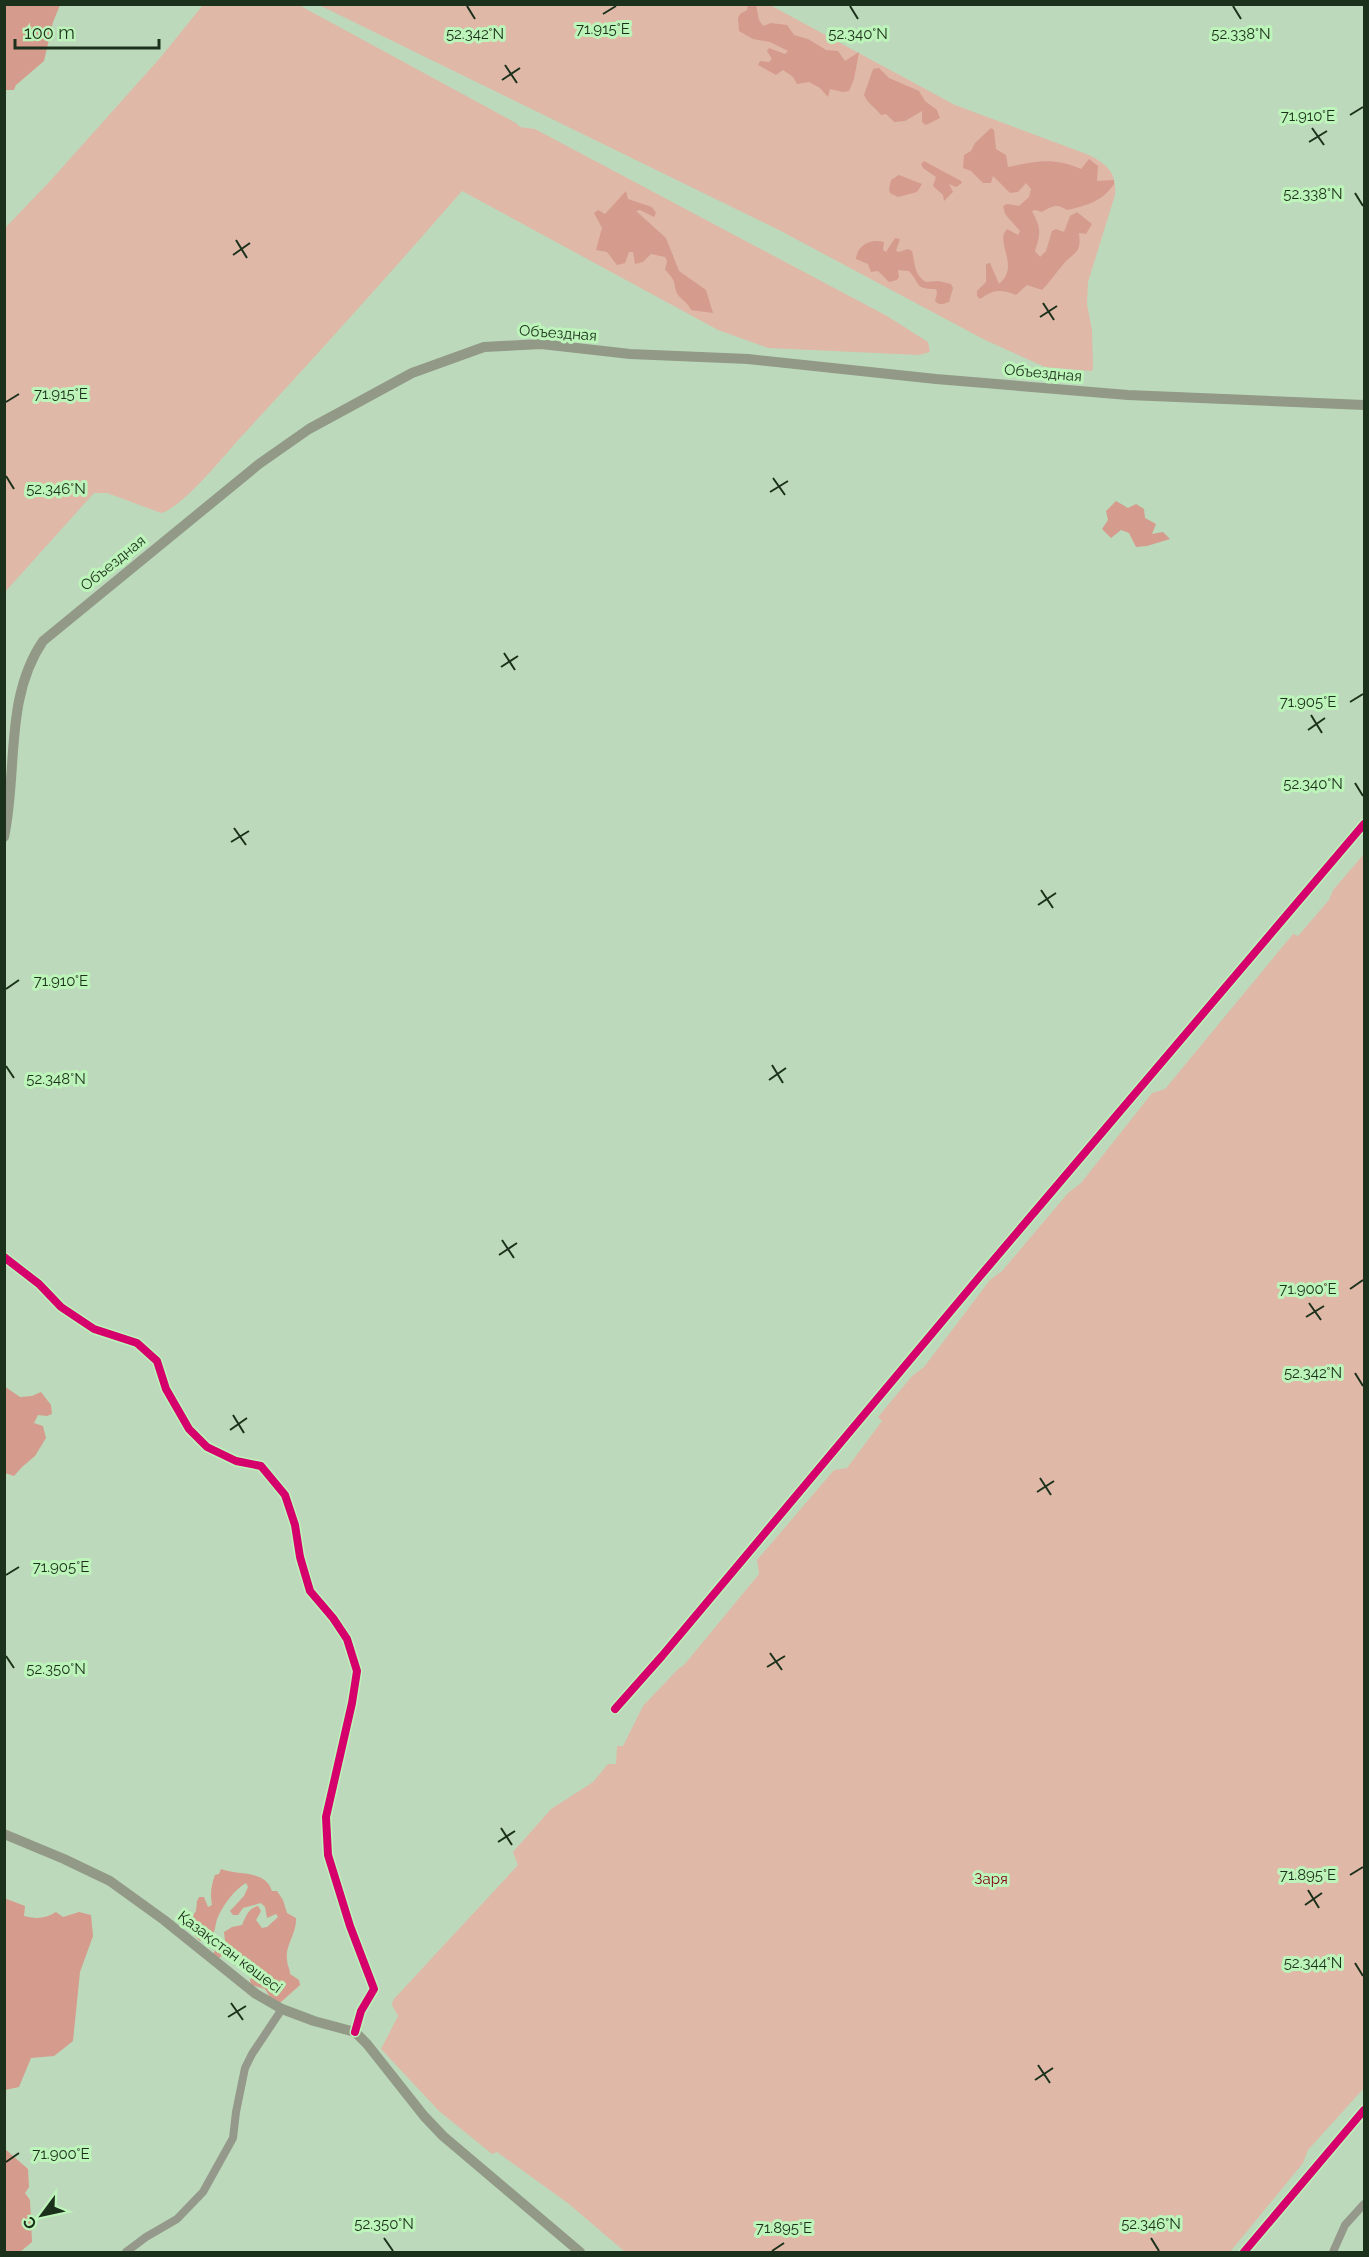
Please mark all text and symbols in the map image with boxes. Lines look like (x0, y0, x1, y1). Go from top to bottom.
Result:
scale bar (15, 12, 159, 50)
text: 71.915°E (576, 20, 630, 38)
text: 100 m (24, 22, 75, 43)
text: 52.342°N (446, 25, 504, 43)
text: 52.340°N (828, 25, 888, 43)
text: 52.338°N (1211, 25, 1271, 43)
text: 71.910°E (1281, 107, 1335, 125)
text: 52.338°N (1283, 185, 1343, 203)
street label: Объездная (518, 321, 598, 345)
street label: Объездная (1003, 361, 1083, 385)
text: 71.915°E (34, 385, 88, 403)
text: 52.346°N (26, 480, 86, 498)
street label: Объездная (77, 531, 149, 595)
text: 71.905°E (1280, 693, 1336, 711)
text: 52.340°N (1283, 775, 1343, 793)
text: 71.910°E (34, 972, 88, 990)
text: 52.348°N (26, 1070, 86, 1088)
text: 71.900°E (1279, 1280, 1337, 1298)
text: 52.342°N (1284, 1364, 1342, 1382)
text: 71.905°E (33, 1558, 89, 1576)
text: 52.350°N (26, 1660, 86, 1678)
text: 71.895°E (1280, 1866, 1336, 1884)
park label: Заря (974, 1870, 1008, 1888)
street label: Қазақстан көшесі (174, 1907, 286, 1997)
text: 52.344°N (1284, 1954, 1342, 1972)
text: 71.900°E (32, 2145, 90, 2163)
north arrow (12, 2185, 72, 2245)
text: С (19, 2213, 41, 2233)
text: 52.350°N (354, 2215, 414, 2233)
text: 52.346°N (1121, 2215, 1181, 2233)
text: 71.895°E (756, 2219, 812, 2237)

